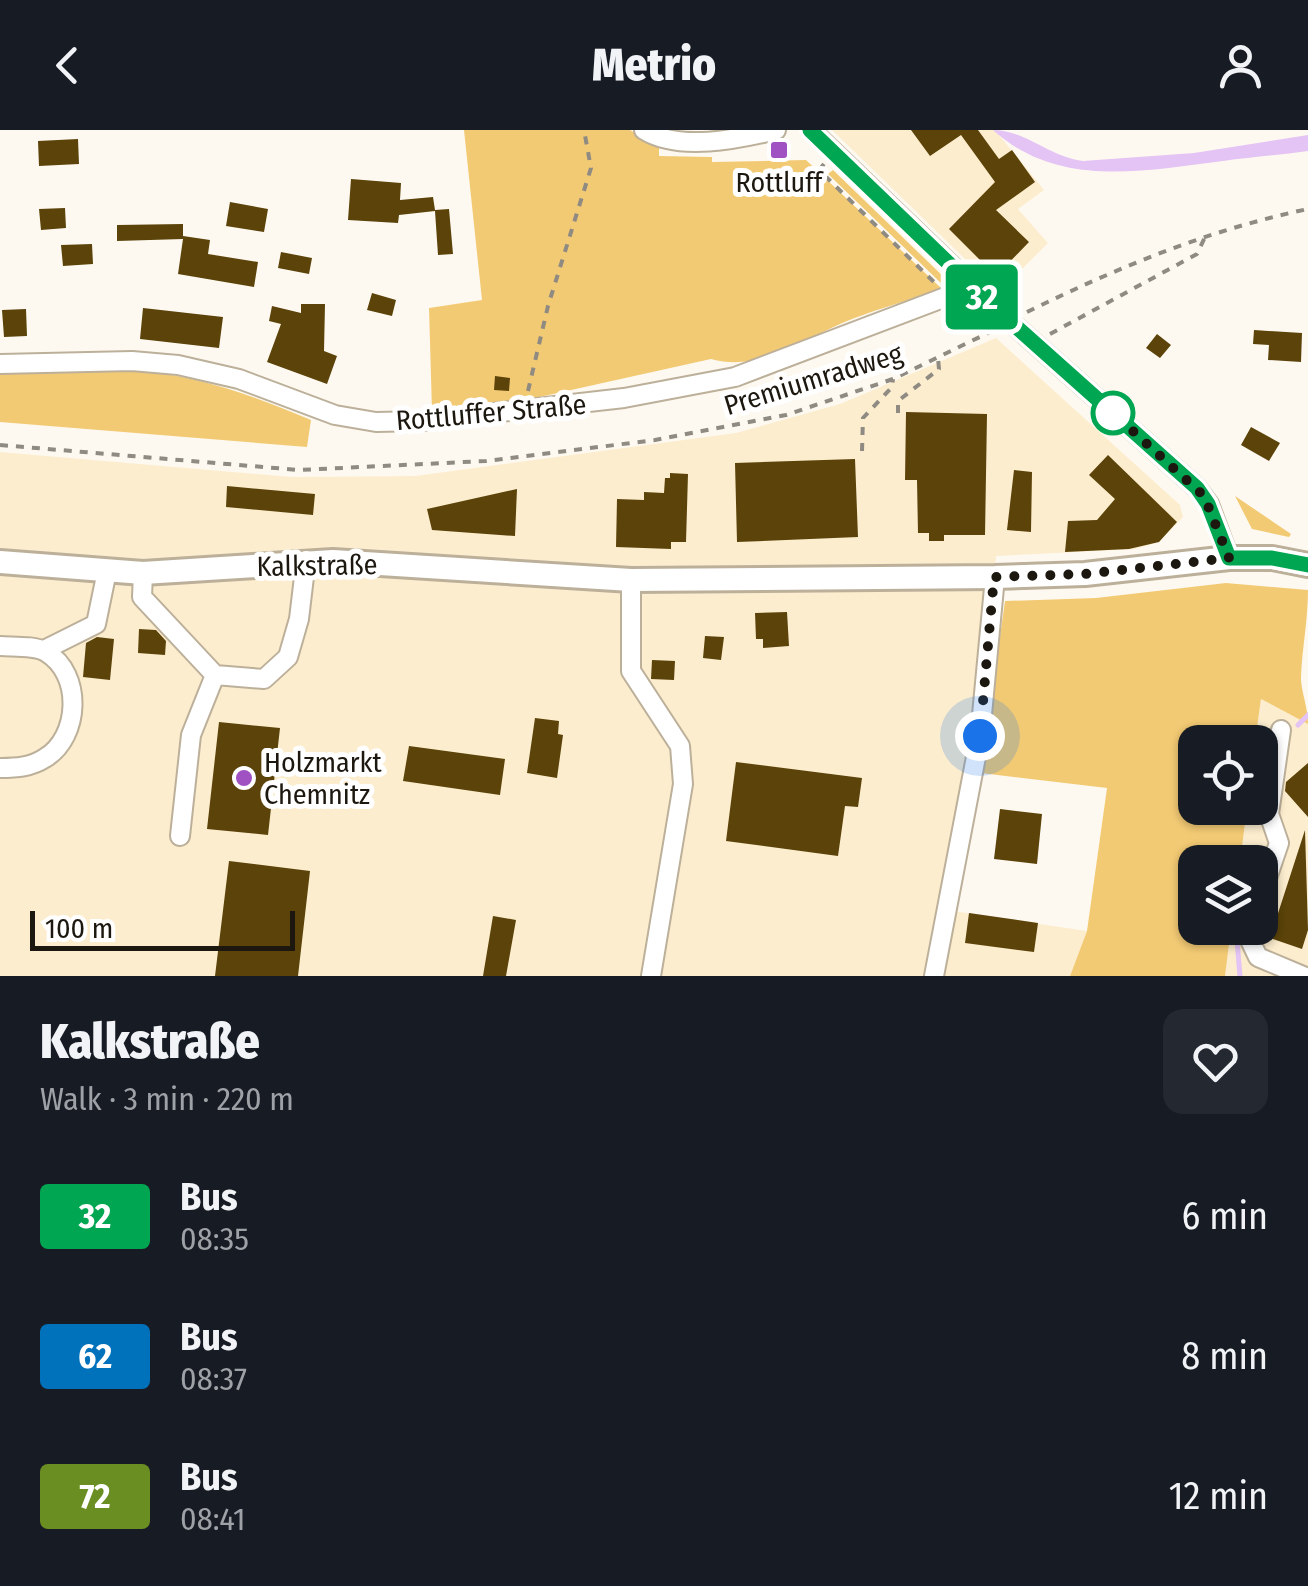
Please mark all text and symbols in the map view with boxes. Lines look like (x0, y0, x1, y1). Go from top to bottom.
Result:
icon: back (40, 38, 95, 93)
text: Metrio (592, 38, 716, 92)
icon: person (1213, 38, 1268, 93)
marker: Rottluff (768, 139, 790, 161)
place label: Rottluff (736, 166, 825, 199)
line badge: 32 (937, 264, 1027, 330)
text: 32 (966, 276, 998, 318)
street label: Premiumradweg (720, 336, 907, 422)
street label: Rottluffer Straße (394, 388, 588, 437)
unlabelled marker (1092, 392, 1134, 434)
street label: Kalkstraße (256, 548, 378, 583)
your location (955, 711, 1005, 761)
map controls (1178, 725, 1278, 945)
button: locate (1178, 725, 1278, 825)
place label: Holzmarkt Chemnitz (264, 746, 383, 811)
marker: Holzmarkt Chemnitz (233, 767, 255, 789)
button: layers (1178, 845, 1278, 945)
scale bar (30, 906, 295, 950)
text: 100 m (45, 912, 113, 945)
button: heart (1163, 1009, 1268, 1114)
text: Kalkstraße (40, 1013, 260, 1071)
text: Walk · 3 min · 220 m (40, 1080, 294, 1118)
text: Bus (180, 1174, 238, 1220)
text: 6 min (1181, 1193, 1268, 1239)
text: 32 (79, 1195, 111, 1237)
text: 08:35 (180, 1220, 249, 1258)
text: Bus (180, 1314, 238, 1360)
text: 8 min (1181, 1333, 1268, 1379)
text: 62 (78, 1335, 112, 1377)
text: 08:37 (180, 1360, 247, 1398)
text: Bus (180, 1454, 238, 1500)
text: 12 min (1169, 1473, 1268, 1519)
text: 72 (79, 1475, 111, 1517)
text: 08:41 (180, 1500, 246, 1538)

